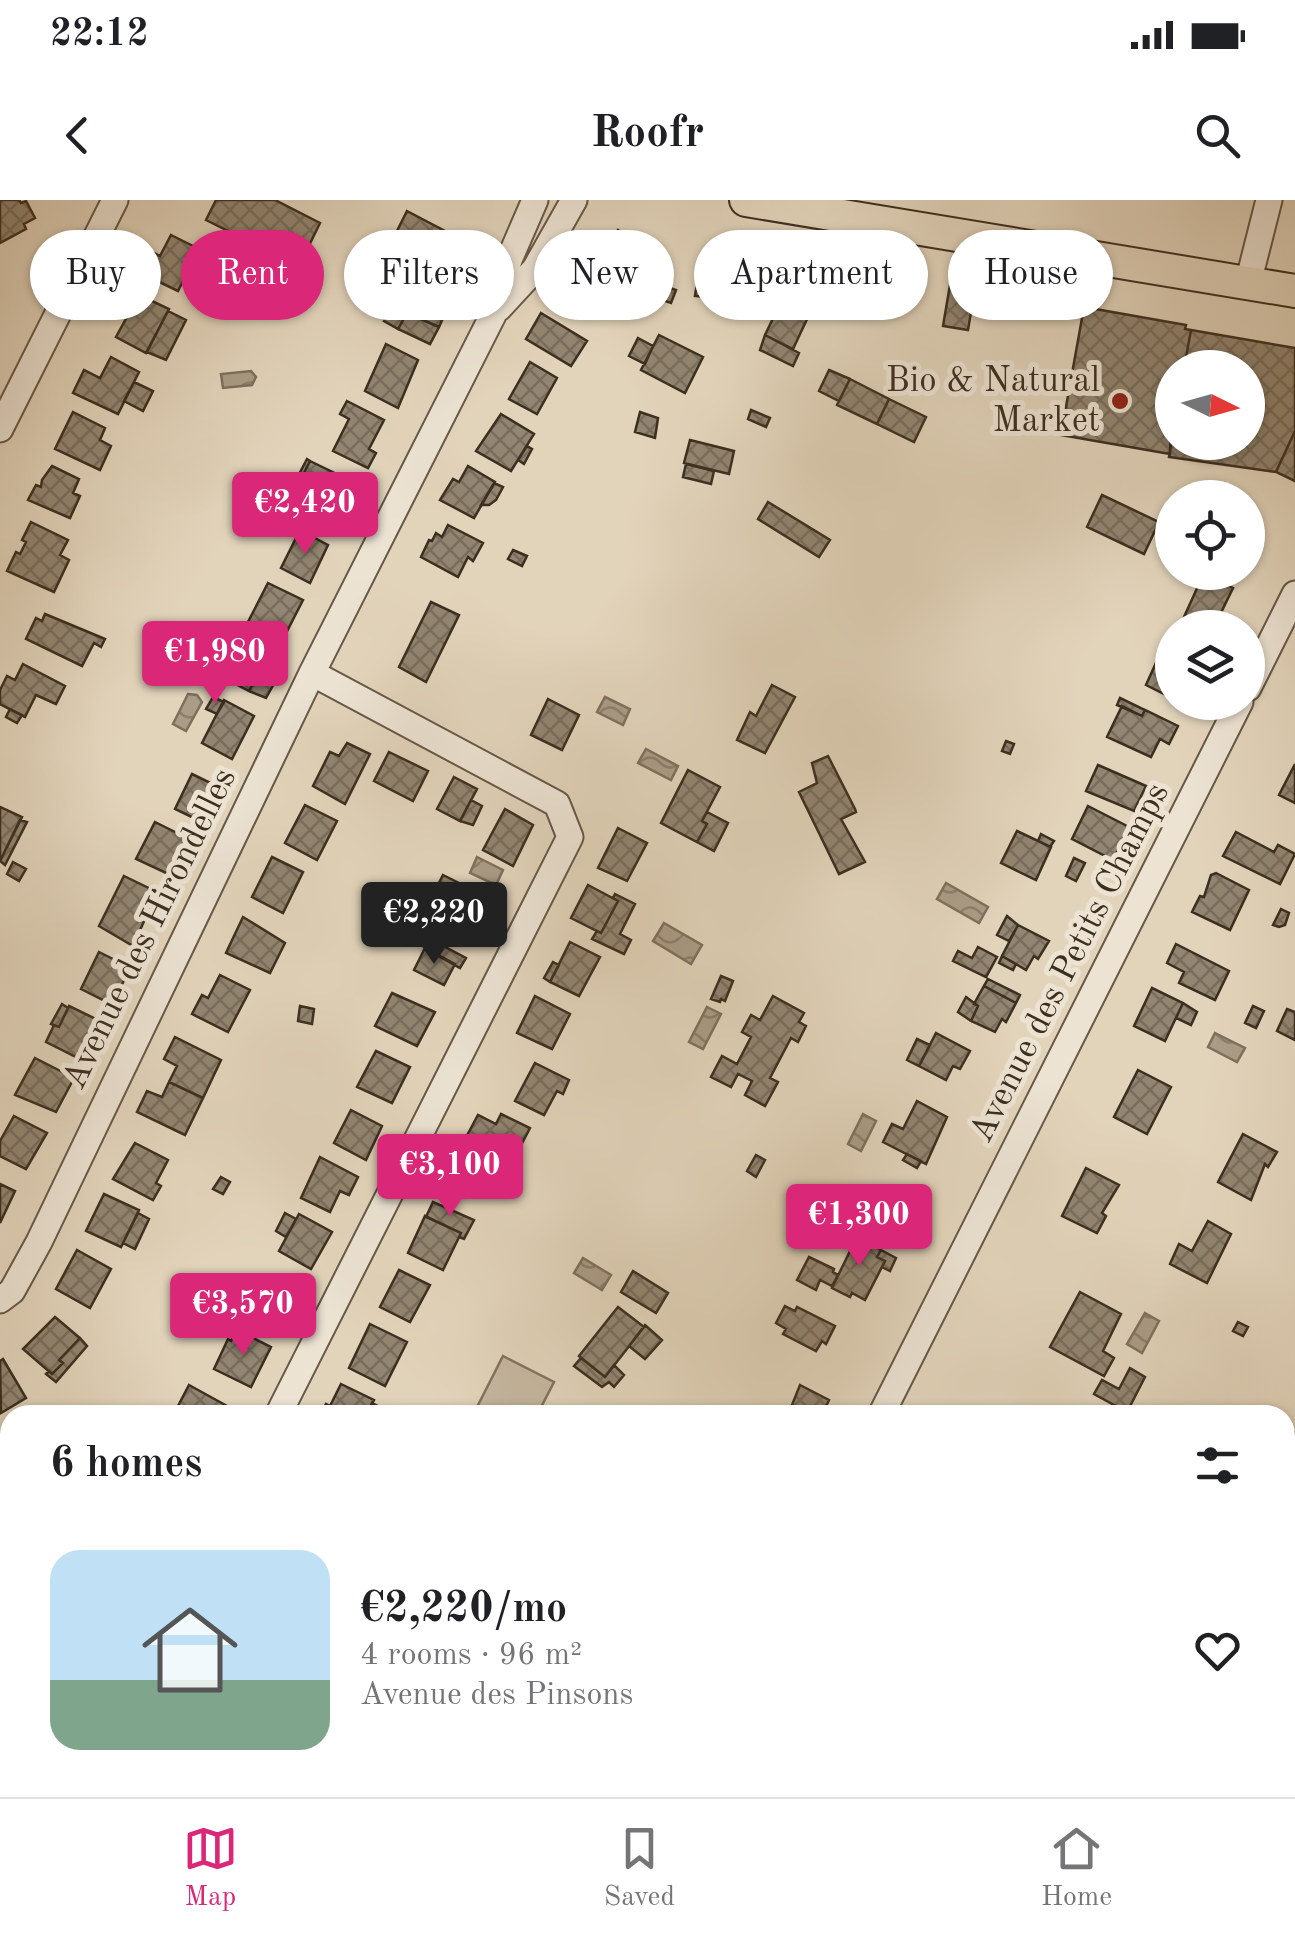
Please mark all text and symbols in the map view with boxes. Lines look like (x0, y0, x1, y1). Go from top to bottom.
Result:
text: 22:12 (50, 16, 149, 54)
icon: back (50, 108, 105, 163)
icon: search (1190, 108, 1245, 163)
text: Roofr (591, 112, 704, 157)
chip: Buy (30, 230, 161, 320)
chip: Rent (181, 230, 324, 320)
chip: Filters (344, 230, 514, 320)
chip: New (534, 230, 674, 320)
chip: Apartment (694, 230, 928, 320)
chip: House (948, 230, 1113, 320)
north arrow (1155, 350, 1265, 460)
map controls (1155, 350, 1265, 720)
place label: Bio & Natural Market (886, 364, 1100, 439)
marker: Bio & Natural Market (1109, 390, 1131, 412)
pin: €2,420 (224, 472, 386, 557)
button: locate (1155, 480, 1265, 590)
text: €2,420 (254, 488, 356, 520)
button: layers (1155, 610, 1265, 720)
pin: €1,980 (134, 621, 296, 706)
text: €1,980 (164, 637, 266, 669)
street label: Avenue des Hirondelles (57, 763, 243, 1095)
street label: Avenue des Petits Champs (964, 778, 1176, 1148)
pin: €2,220 (353, 882, 515, 967)
text: €2,220 (383, 898, 485, 930)
pin: €3,100 (369, 1134, 531, 1219)
text: €3,100 (399, 1150, 501, 1182)
pin: €1,300 (778, 1184, 940, 1269)
text: €1,300 (808, 1200, 910, 1232)
pin: €3,570 (162, 1273, 324, 1358)
text: €3,570 (192, 1289, 294, 1321)
icon: filters (1190, 1438, 1245, 1493)
text: 6 homes (50, 1444, 202, 1486)
text: €2,220/mo (360, 1589, 567, 1631)
icon: home (130, 1590, 250, 1710)
icon: heart (1190, 1623, 1245, 1678)
text: 4 rooms · 96 m² (360, 1640, 582, 1672)
text: Avenue des Pinsons (360, 1680, 633, 1712)
tab: Map (183, 1821, 238, 1916)
tab: Saved (604, 1821, 675, 1916)
tab: Home (1041, 1821, 1112, 1916)

